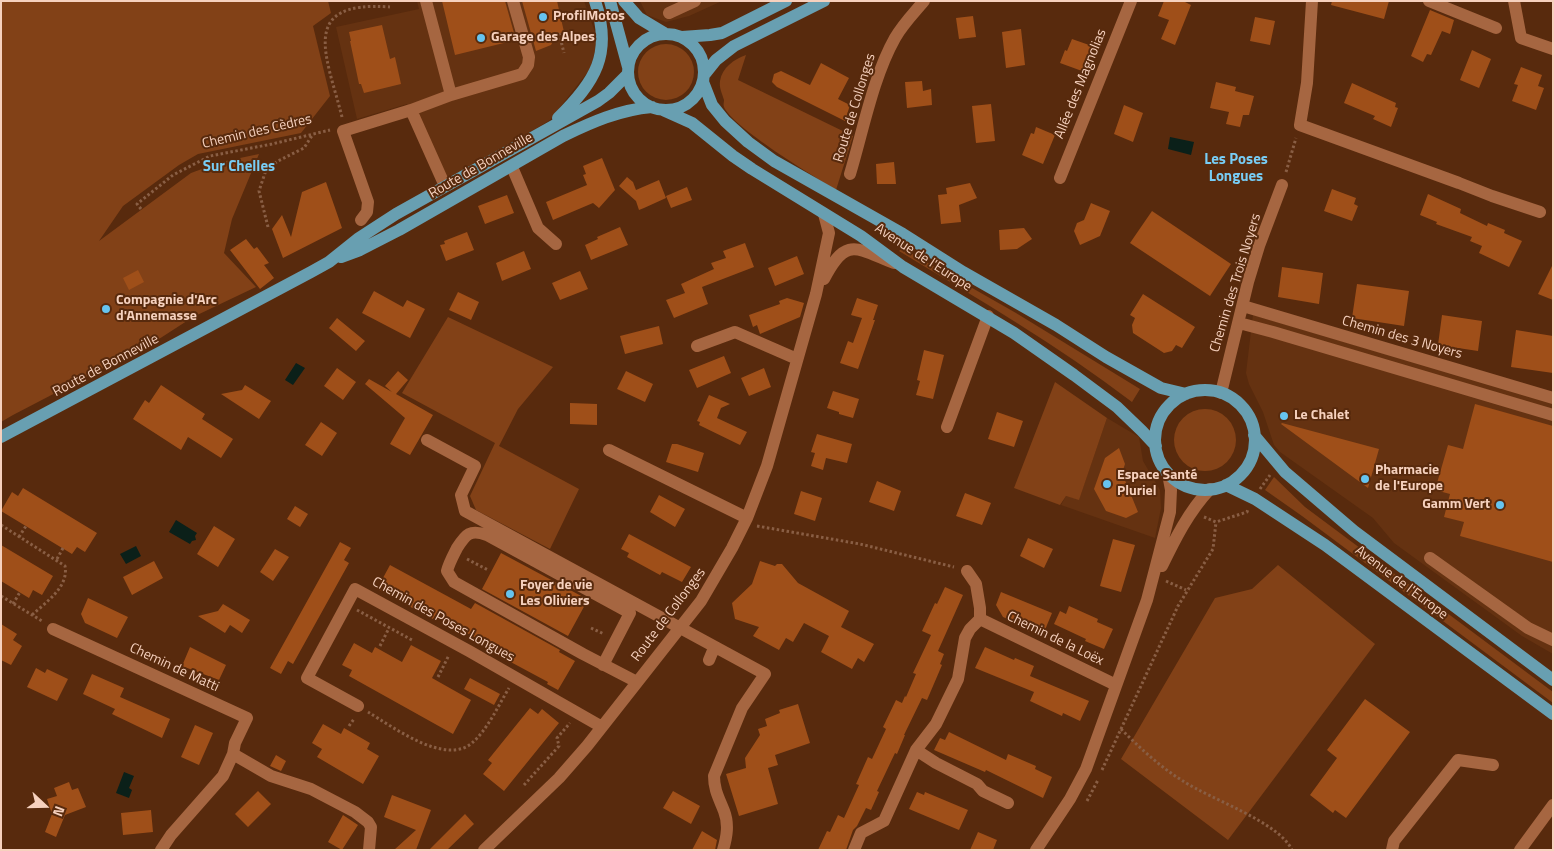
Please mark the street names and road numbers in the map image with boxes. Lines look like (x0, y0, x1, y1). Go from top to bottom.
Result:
street label: Allée des Magnolias (1051, 27, 1111, 141)
street label: Route de Collonges (830, 52, 880, 164)
street label: Chemin des Cèdres (201, 111, 313, 153)
street label: Route de Bonneville (426, 129, 536, 203)
street label: Chemin des Trois Noyers (1207, 212, 1265, 354)
street label: Avenue de l'Europe (871, 220, 975, 296)
street label: Chemin des 3 Noyers (1340, 313, 1464, 363)
street label: Route de Bonneville (50, 331, 162, 401)
street label: Avenue de l'Europe (1351, 543, 1451, 623)
street label: Route de Collonges (628, 565, 710, 665)
street label: Chemin des Poses Longues (369, 574, 517, 666)
street label: Chemin de la Loëx (1004, 608, 1106, 670)
street label: Chemin de Matti (127, 640, 221, 696)

